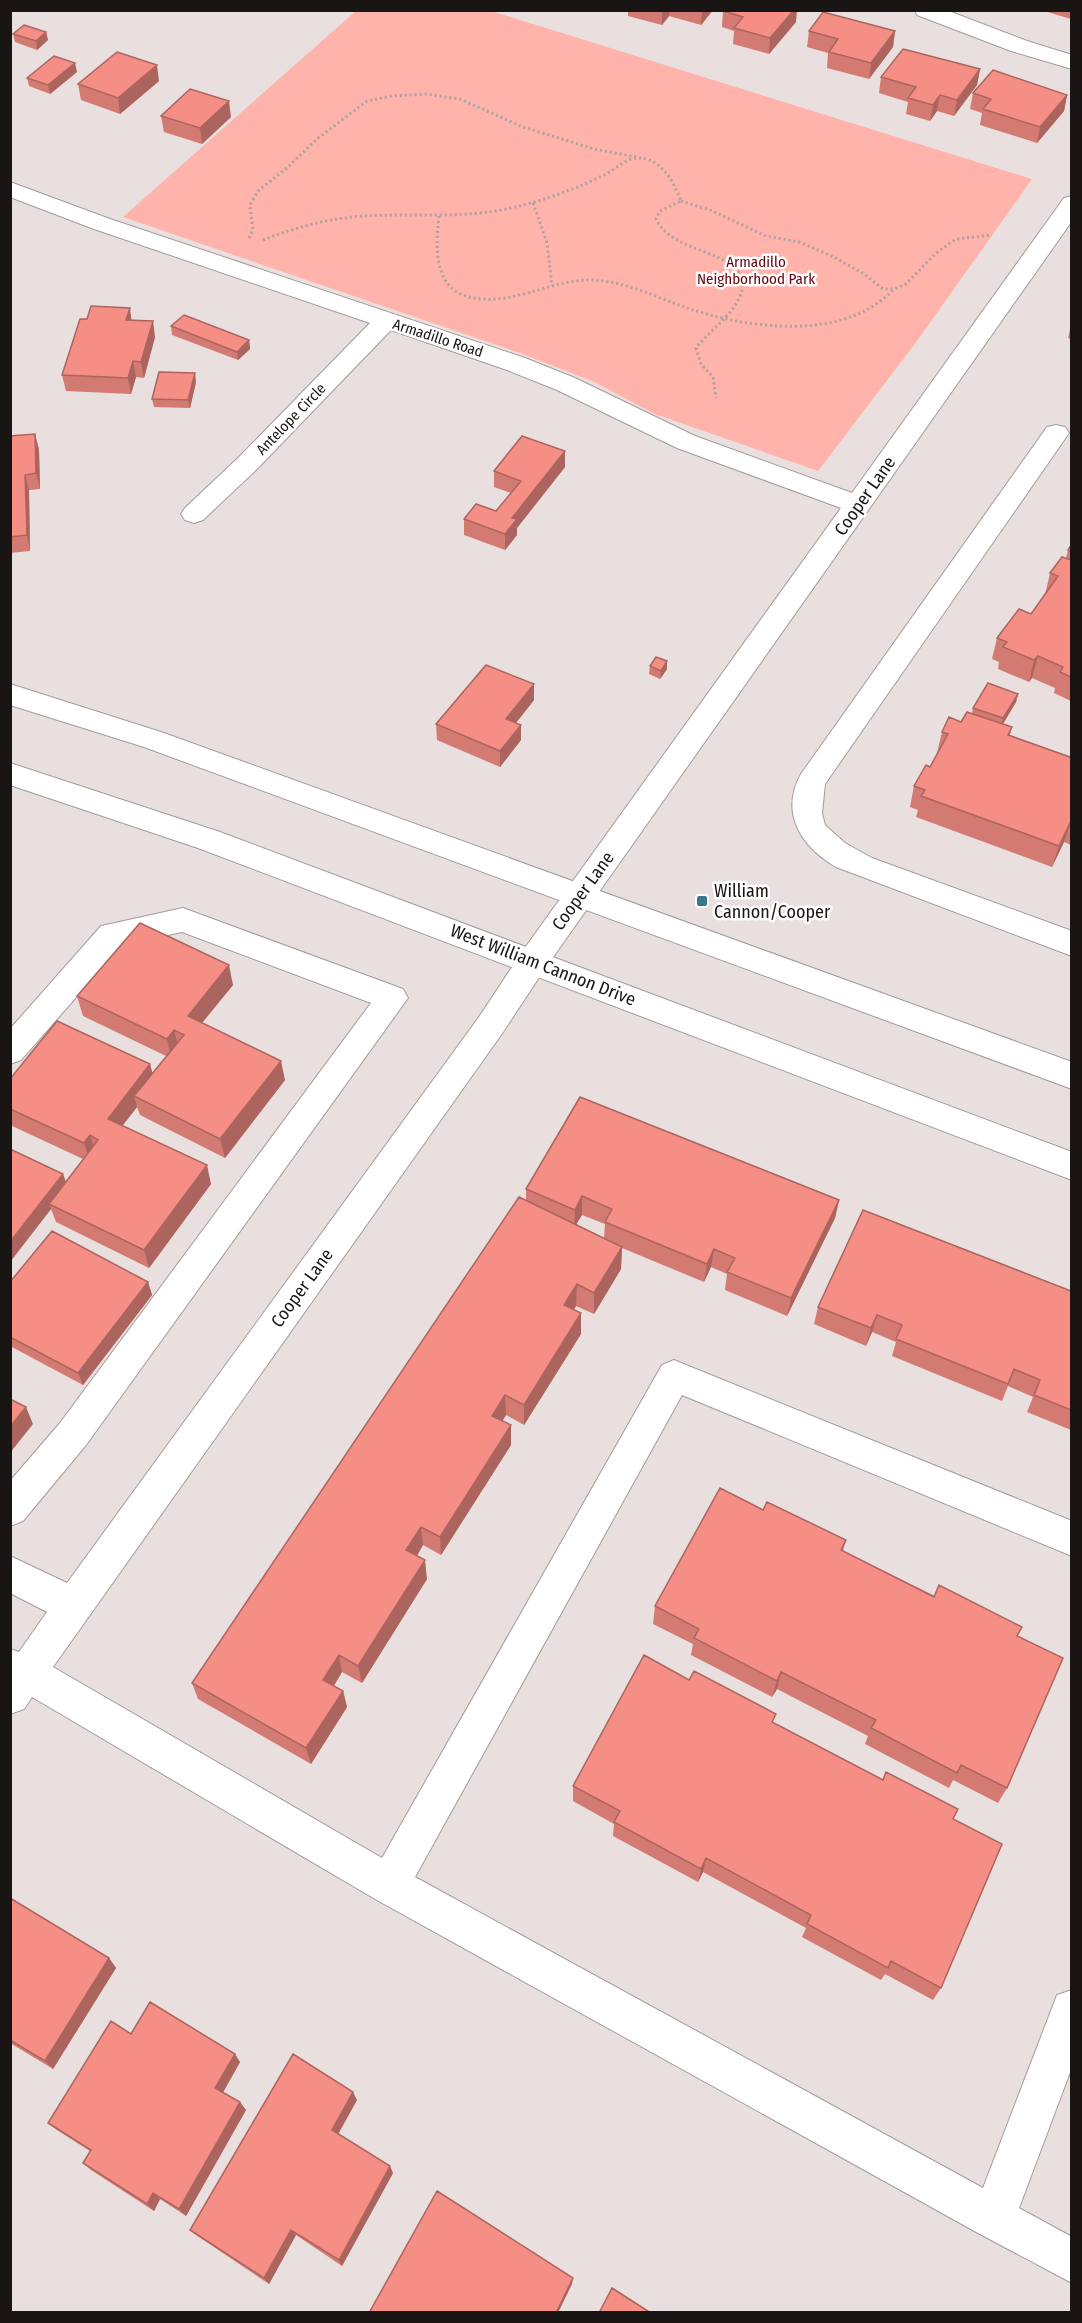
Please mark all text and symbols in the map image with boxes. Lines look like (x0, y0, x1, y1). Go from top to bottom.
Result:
park label: Armadillo Neighborhood Park (697, 253, 815, 288)
street label: Armadillo Road (390, 315, 486, 361)
street label: Antelope Circle (252, 379, 330, 459)
street label: Cooper Lane (830, 452, 900, 540)
street label: Cooper Lane (547, 847, 619, 935)
place label: William Cannon/Cooper (714, 880, 831, 923)
marker: William Cannon/Cooper (695, 894, 709, 908)
street label: West William Cannon Drive (447, 919, 639, 1011)
street label: Cooper Lane (266, 1244, 338, 1332)

